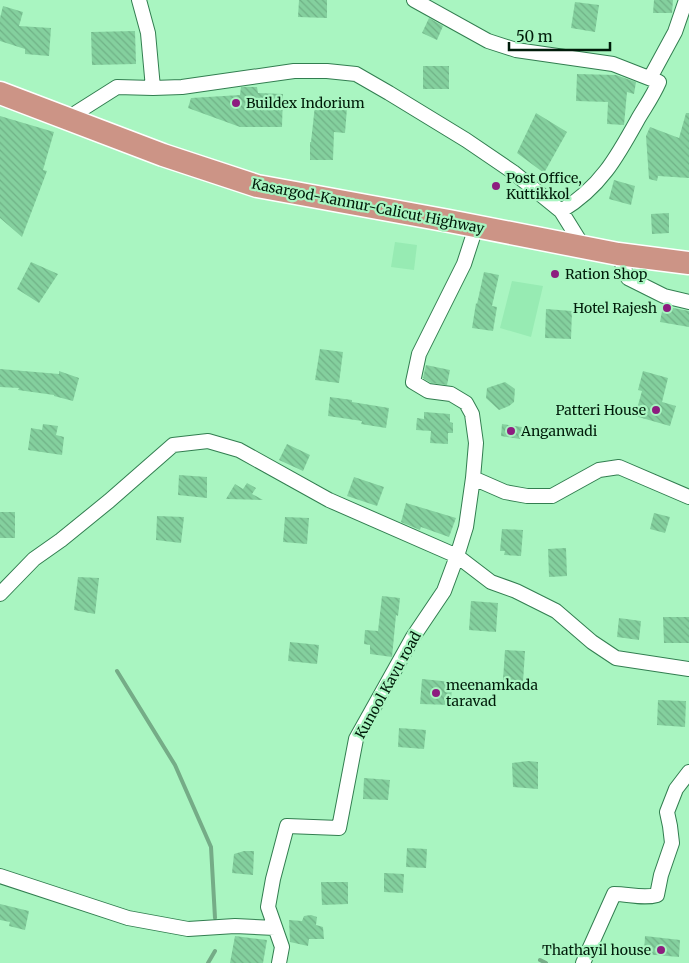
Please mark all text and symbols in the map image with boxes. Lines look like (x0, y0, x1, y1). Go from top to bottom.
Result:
scale bar (509, 20, 610, 52)
text: 50 m (516, 27, 553, 46)
place label: Buildex Indorium (246, 94, 365, 112)
marker: Buildex Indorium (230, 97, 242, 109)
place label: Post Office, Kuttikkol (506, 169, 582, 203)
street label: Kasargod-Kannur-Calicut Highway (250, 175, 487, 238)
marker: Post Office, Kuttikkol (490, 180, 502, 192)
place label: Ration Shop (565, 265, 648, 283)
marker: Ration Shop (549, 268, 561, 280)
place label: Hotel Rajesh (573, 299, 657, 317)
marker: Hotel Rajesh (661, 302, 673, 314)
place label: Patteri House (555, 401, 646, 419)
marker: Patteri House (650, 404, 662, 416)
place label: Anganwadi (520, 422, 598, 440)
marker: Anganwadi (505, 425, 517, 437)
street label: Kunool Kavu road (351, 628, 425, 742)
place label: meenamkada taravad (446, 676, 538, 710)
marker: meenamkada taravad (430, 687, 442, 699)
place label: Thathayil house (542, 941, 651, 959)
marker: Thathayil house (655, 944, 667, 956)

